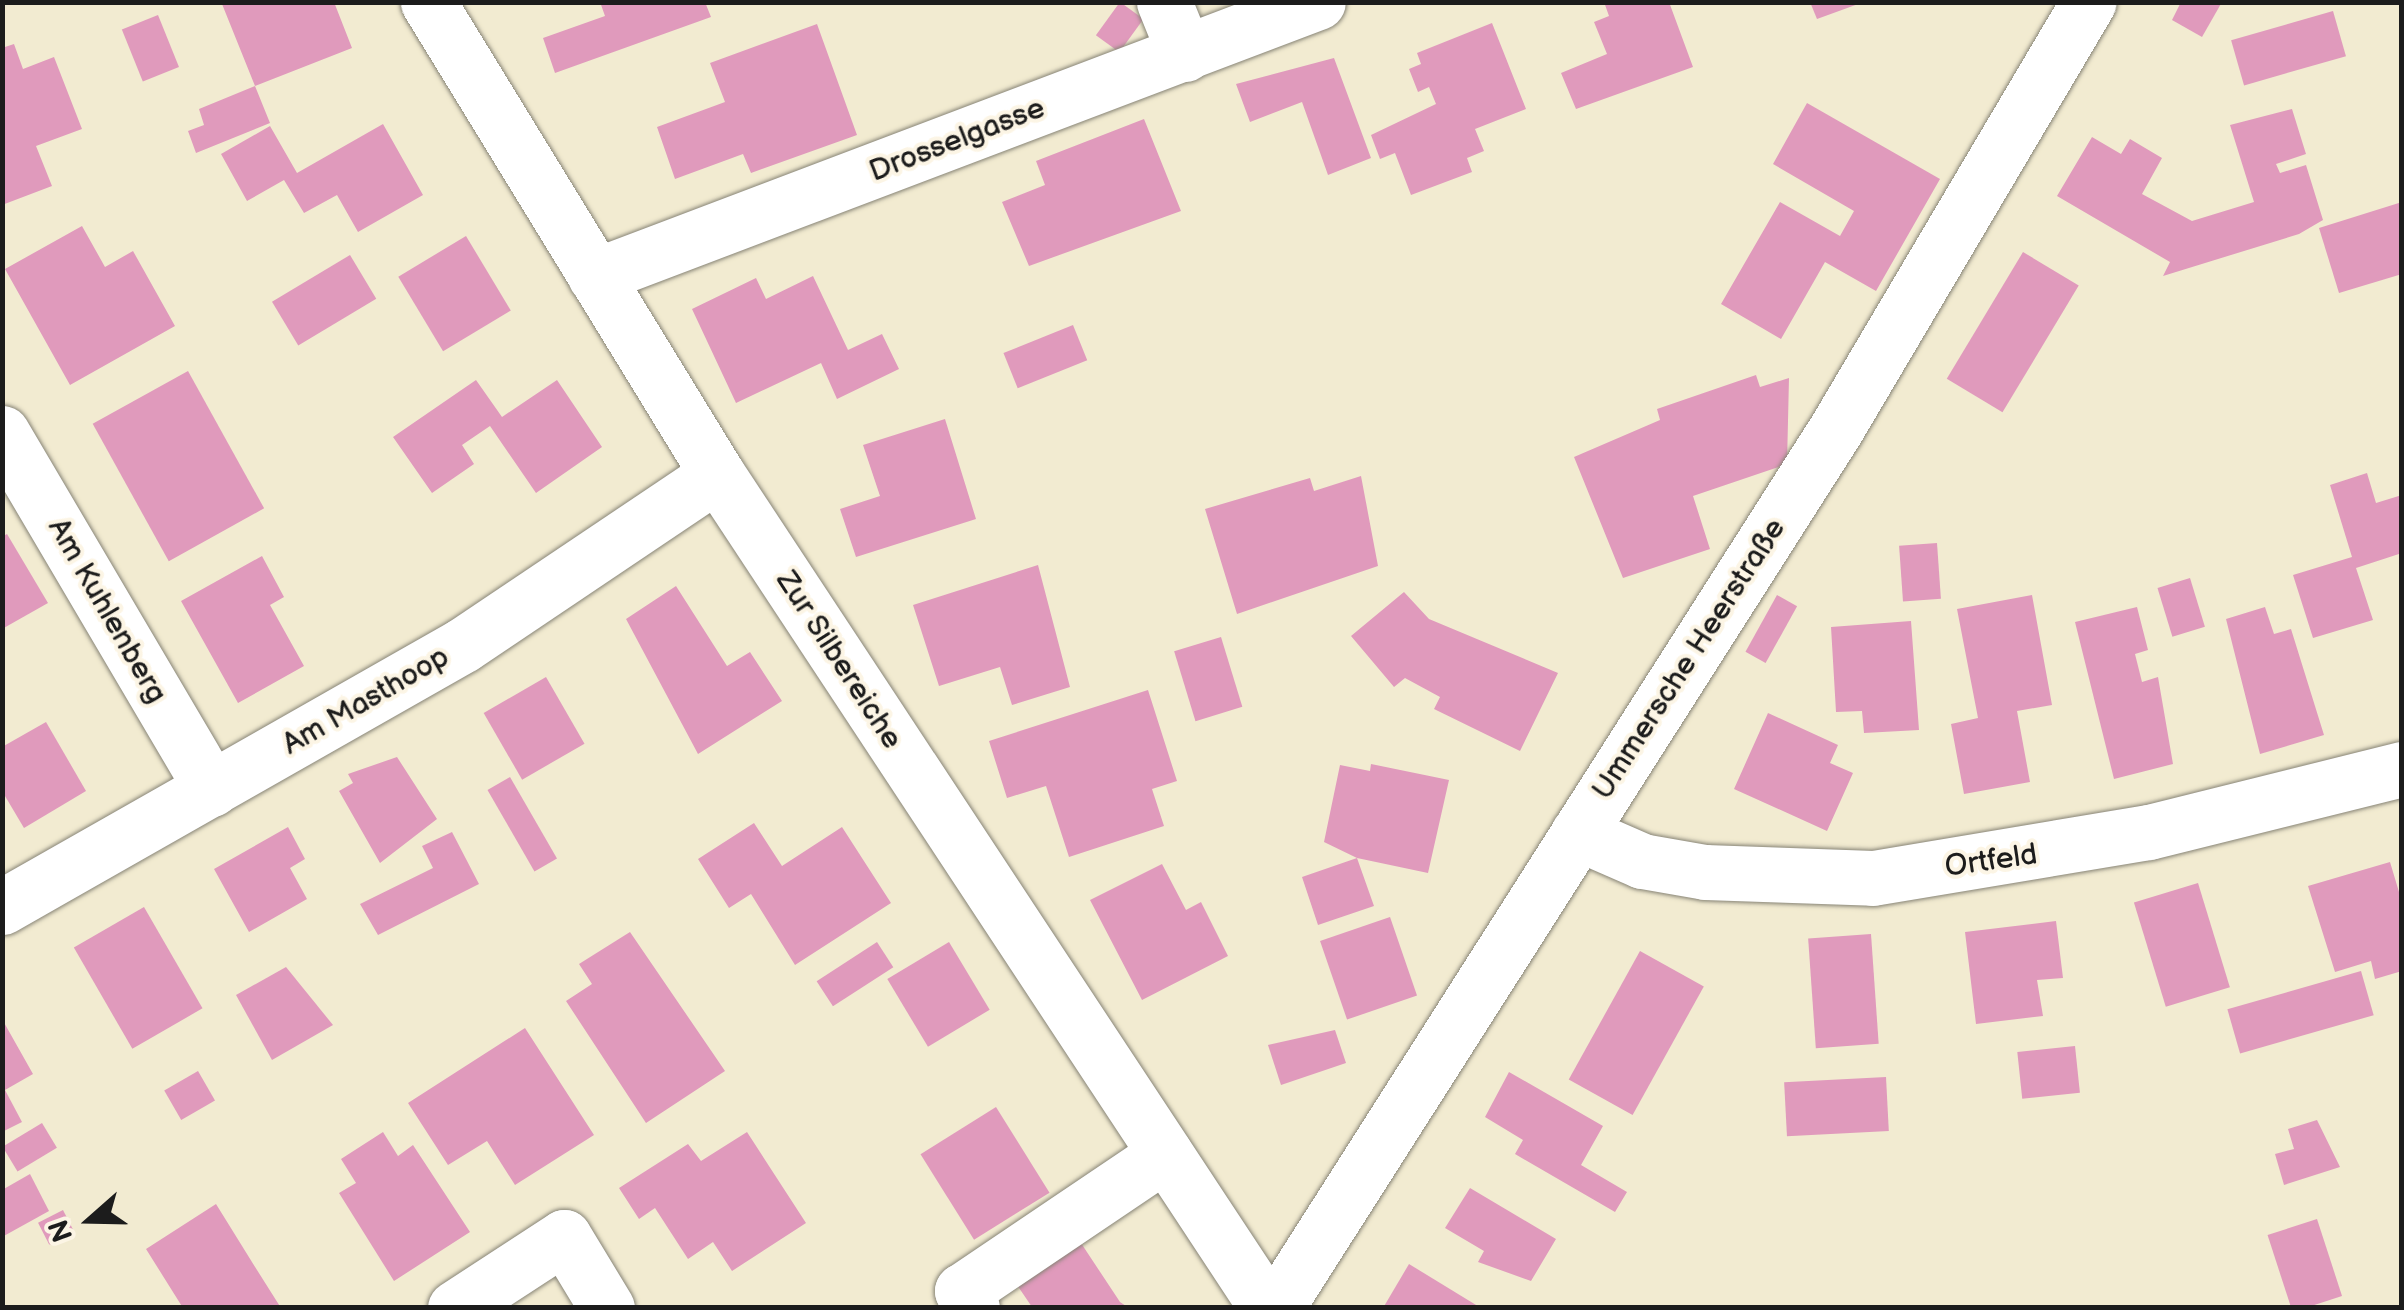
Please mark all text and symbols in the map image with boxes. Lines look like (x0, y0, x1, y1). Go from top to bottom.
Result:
street label: Drosselgasse (864, 90, 1050, 190)
street label: Am Kuhlenberg (40, 512, 174, 710)
street label: Ummersche Heerstraße (1585, 512, 1793, 806)
street label: Zur Silbereiche (768, 564, 910, 756)
street label: Am Masthoop (276, 639, 456, 763)
street label: Ortfeld (1943, 837, 2039, 885)
north arrow (40, 1170, 140, 1270)
text: N (42, 1215, 80, 1246)

